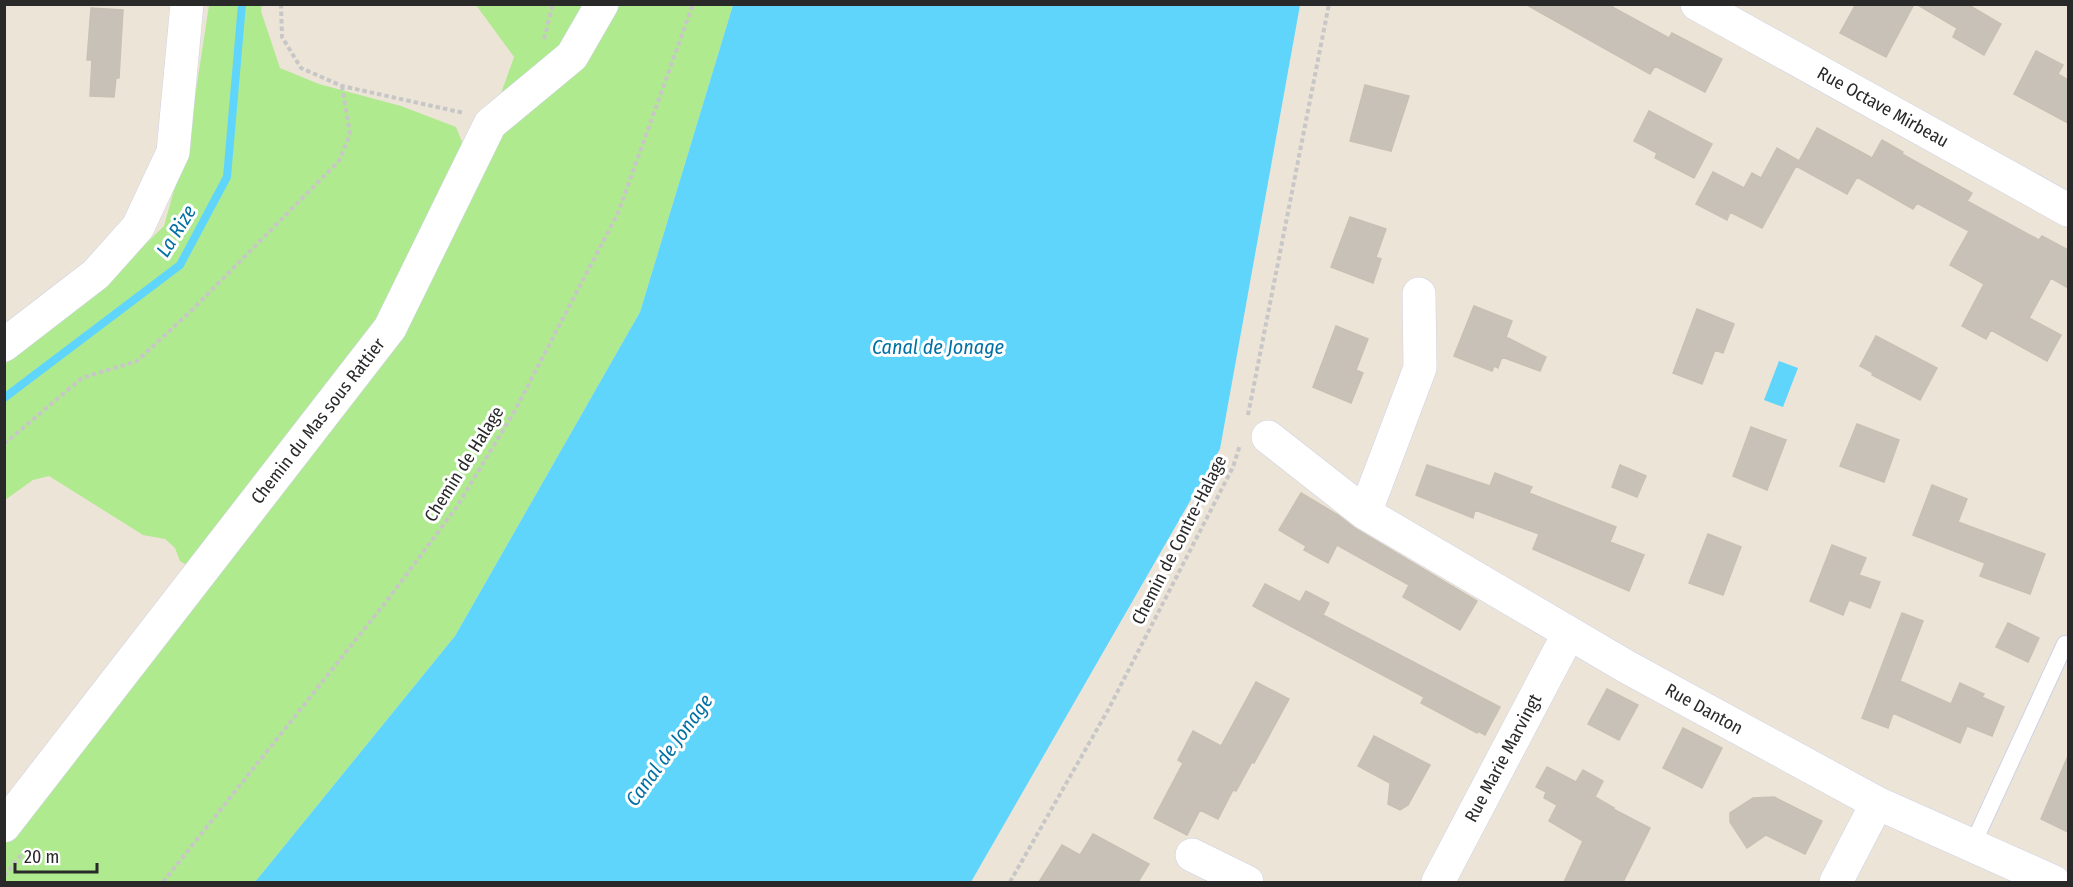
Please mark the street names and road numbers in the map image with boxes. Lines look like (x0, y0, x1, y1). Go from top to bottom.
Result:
street label: Rue Octave Mirbeau (1813, 62, 1953, 152)
street label: Chemin du Mas sous Rattier (246, 333, 390, 508)
street label: Chemin de Halage (420, 402, 508, 526)
street label: Chemin de Contre-Halage (1127, 452, 1231, 628)
street label: Rue Danton (1661, 679, 1747, 739)
street label: Rue Marie Marvingt (1460, 690, 1546, 826)

